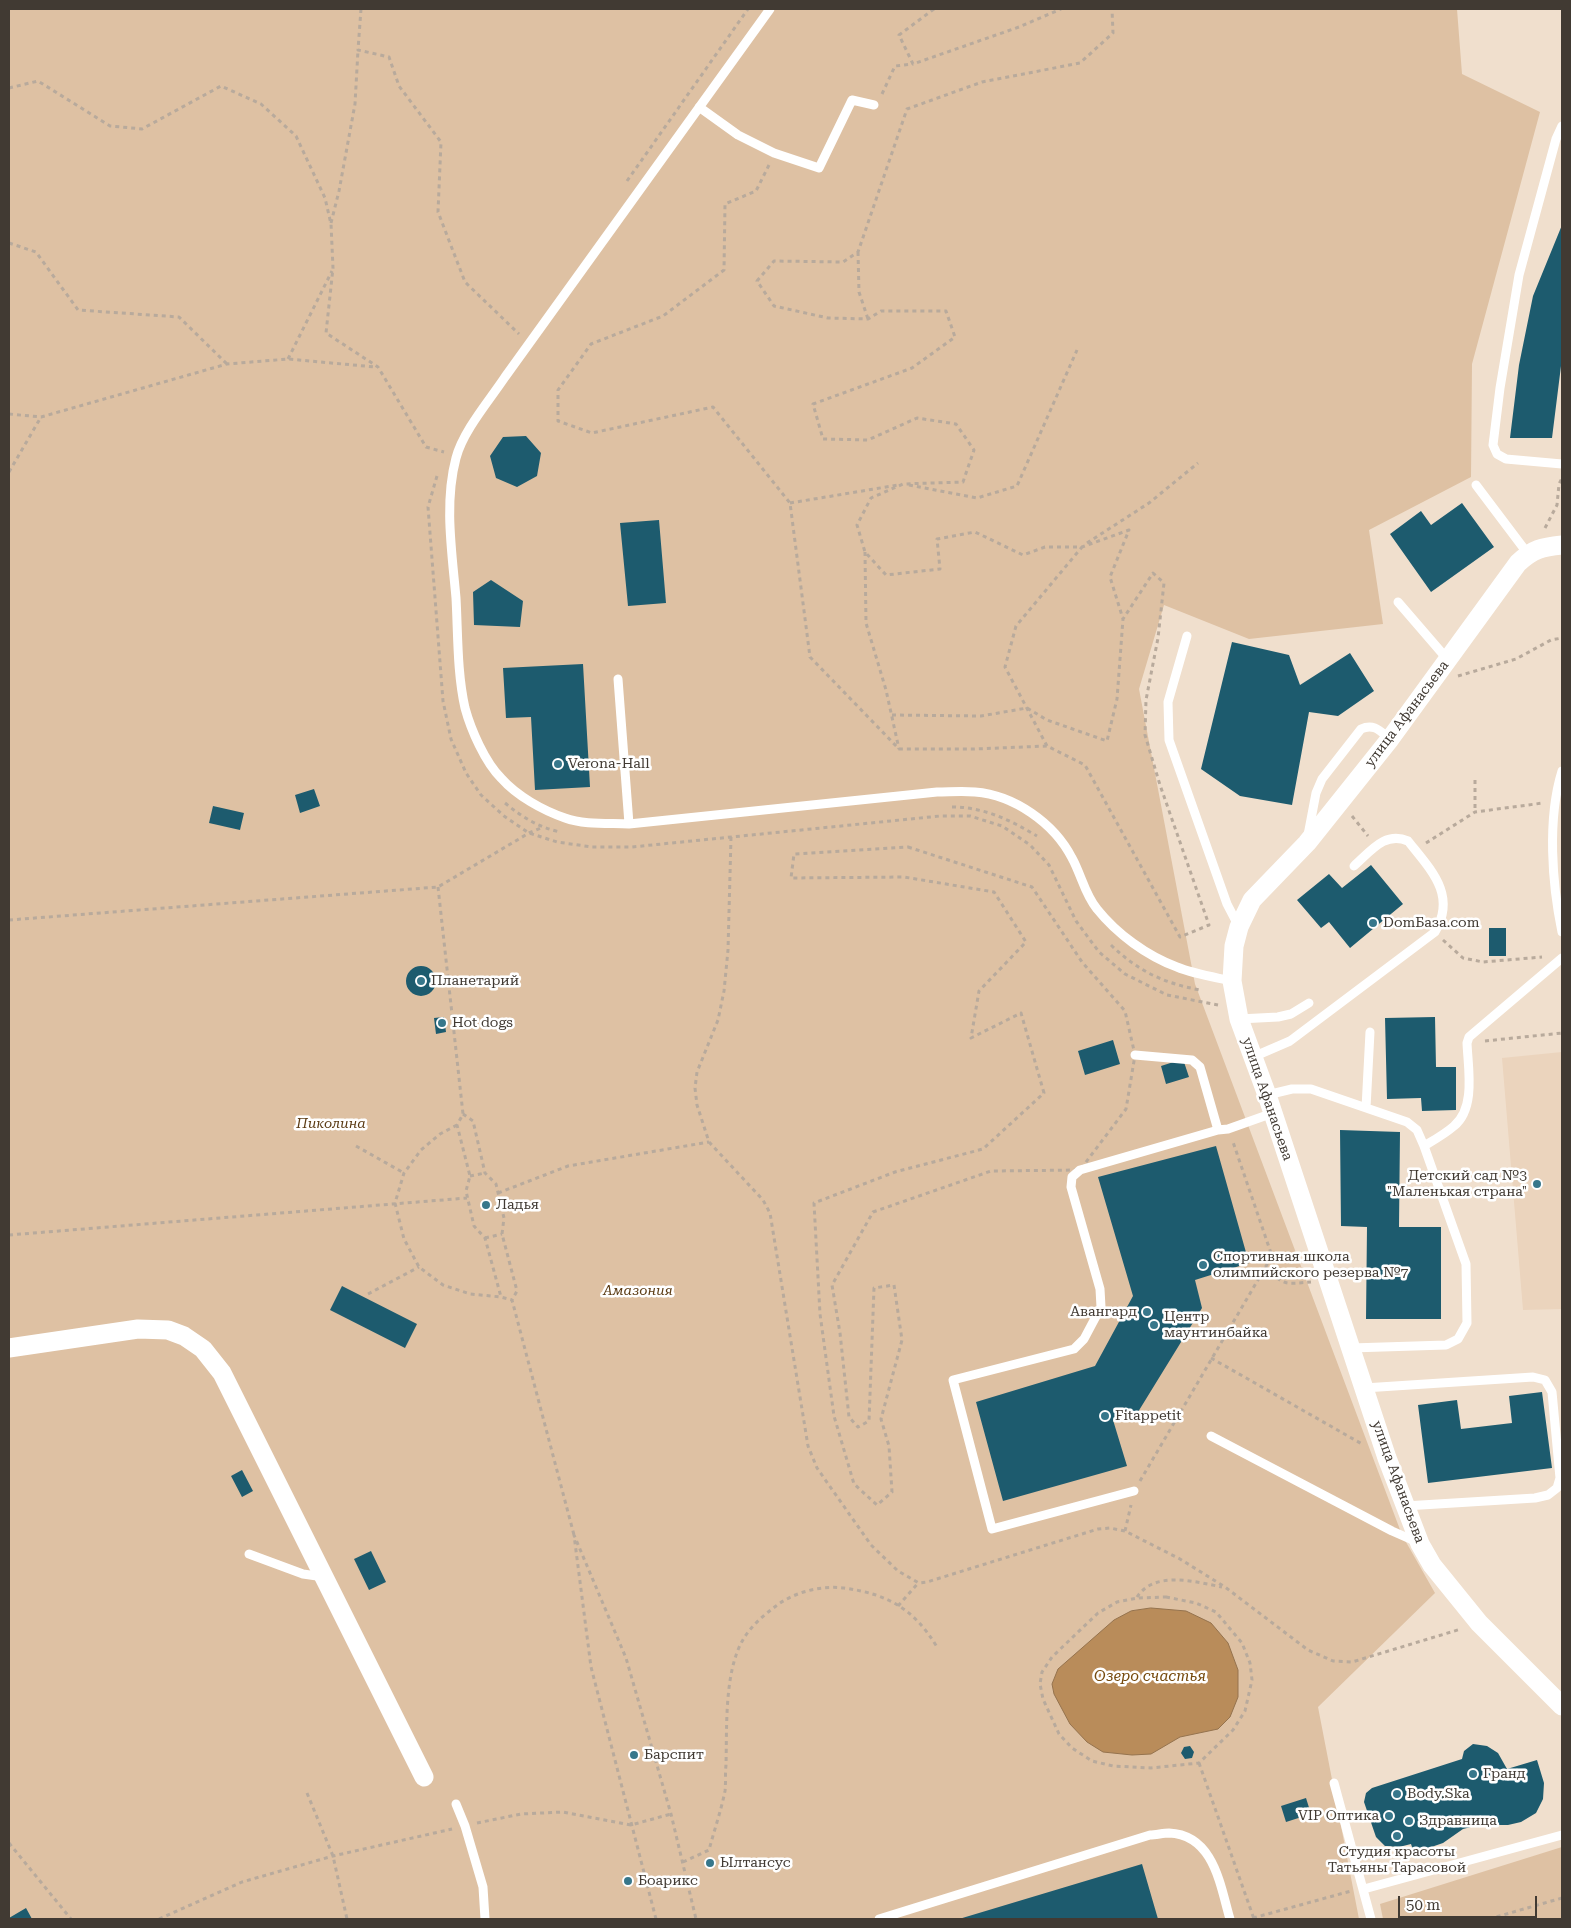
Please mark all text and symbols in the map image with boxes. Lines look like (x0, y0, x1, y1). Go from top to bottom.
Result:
street label: улица Афанасьева (1361, 657, 1453, 771)
place label: Verona-Hall (568, 756, 649, 772)
marker: Verona-Hall (552, 758, 564, 770)
place label: DomБаза.com (1383, 915, 1479, 931)
marker: DomБаза.com (1367, 917, 1379, 929)
place label: Планетарий (431, 973, 519, 989)
marker: Планетарий (415, 975, 427, 987)
place label: Hot dogs (452, 1015, 513, 1031)
marker: Hot dogs (436, 1017, 448, 1029)
street label: улица Афанасьева (1238, 1035, 1296, 1163)
park label: Пиколина (296, 1116, 366, 1132)
place label: Детский сад №3 "Маленькая страна" (1387, 1168, 1527, 1200)
marker: Детский сад №3 "Маленькая страна" (1531, 1178, 1543, 1190)
place label: Ладья (496, 1197, 539, 1213)
marker: Ладья (480, 1199, 492, 1211)
place label: Спортивная школа олимпийского резерва №7 (1213, 1249, 1408, 1282)
marker: Спортивная школа олимпийского резерва №7 (1197, 1259, 1209, 1271)
park label: Амазония (603, 1283, 673, 1299)
place label: Авангард (1070, 1304, 1137, 1320)
marker: Авангард (1141, 1306, 1153, 1318)
place label: Центр маунтинбайка (1164, 1309, 1268, 1341)
marker: Центр маунтинбайка (1148, 1319, 1160, 1331)
place label: Fitappetit (1115, 1408, 1182, 1424)
marker: Fitappetit (1099, 1410, 1111, 1422)
street label: улица Афанасьева (1368, 1419, 1428, 1545)
water label: Озеро счастья (1094, 1668, 1206, 1686)
place label: Барспит (644, 1747, 704, 1763)
marker: Барспит (628, 1749, 640, 1761)
place label: Гранд (1483, 1766, 1526, 1782)
marker: Гранд (1467, 1768, 1479, 1780)
place label: Body.Ska (1407, 1786, 1470, 1802)
marker: Body.Ska (1391, 1788, 1403, 1800)
place label: VIP Оптика (1298, 1808, 1379, 1824)
marker: VIP Оптика (1383, 1810, 1395, 1822)
place label: Здравница (1419, 1813, 1497, 1829)
marker: Здравница (1403, 1815, 1415, 1827)
marker: Студия красоты Татьяны Тарасовой (1391, 1830, 1403, 1842)
place label: Студия красоты Татьяны Тарасовой (1328, 1844, 1466, 1876)
place label: Ылтансус (720, 1855, 791, 1871)
marker: Ылтансус (704, 1857, 716, 1869)
place label: Боарикс (638, 1873, 698, 1889)
marker: Боарикс (622, 1875, 634, 1887)
scale bar (1401, 1886, 1540, 1918)
text: 50 m (1406, 1896, 1440, 1914)

